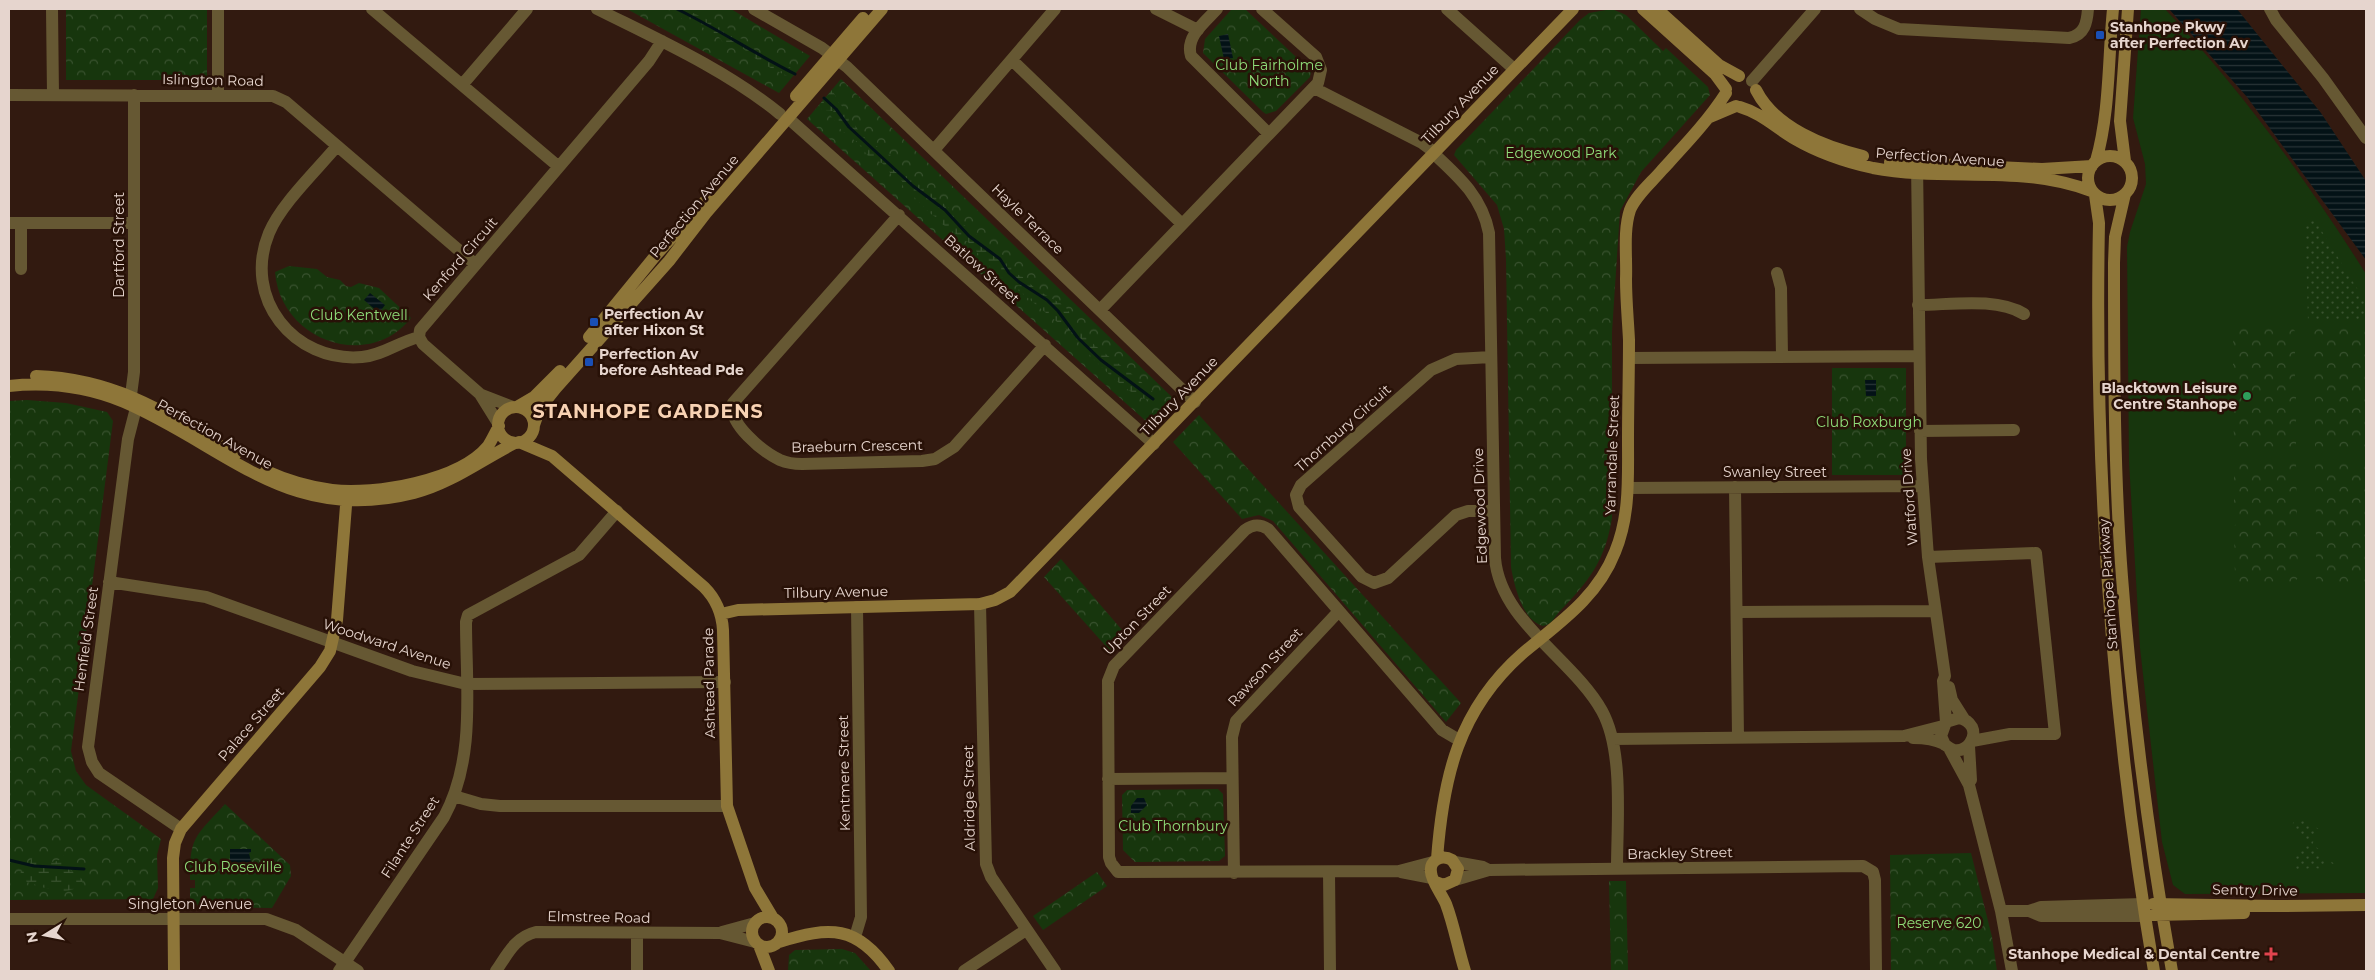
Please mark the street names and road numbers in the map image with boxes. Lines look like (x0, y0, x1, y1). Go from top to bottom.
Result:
street label: Tilbury Avenue (1417, 60, 1503, 148)
street label: Islington Road (162, 70, 264, 90)
street label: Perfection Avenue (1875, 144, 2005, 170)
street label: Perfection Avenue (646, 151, 742, 261)
street label: Hayle Terrace (988, 180, 1068, 258)
street label: Dartford Street (110, 192, 128, 298)
street label: Kenford Circuit (419, 213, 502, 305)
street label: Batlow Street (941, 230, 1024, 308)
street label: Tilbury Avenue (1136, 352, 1222, 440)
street label: Thornbury Circuit (1291, 380, 1395, 476)
street label: Yarrandale Street (1601, 394, 1623, 516)
street label: Perfection Avenue (154, 395, 276, 473)
street label: Braeburn Crescent (791, 436, 923, 456)
street label: Edgewood Drive (1469, 448, 1491, 564)
street label: Watford Drive (1897, 448, 1921, 546)
street label: Swanley Street (1723, 463, 1827, 481)
street label: Stanhope Parkway (2094, 518, 2122, 650)
street label: Upton Street (1099, 581, 1175, 659)
street label: Tilbury Avenue (784, 582, 888, 602)
street label: Henfield Street (70, 585, 102, 693)
street label: Woodward Avenue (321, 615, 453, 673)
street label: Rawson Street (1224, 624, 1306, 710)
street label: Ashtead Parade (699, 627, 719, 739)
street label: Palace Street (214, 683, 288, 765)
street label: Kentmere Street (834, 714, 854, 831)
street label: Aldridge Street (959, 744, 979, 851)
street label: Filante Street (377, 792, 443, 881)
street label: Brackley Street (1627, 843, 1733, 863)
street label: Sentry Drive (2212, 880, 2298, 900)
street label: Singleton Avenue (128, 895, 252, 913)
street label: Elmstree Road (547, 907, 651, 927)

